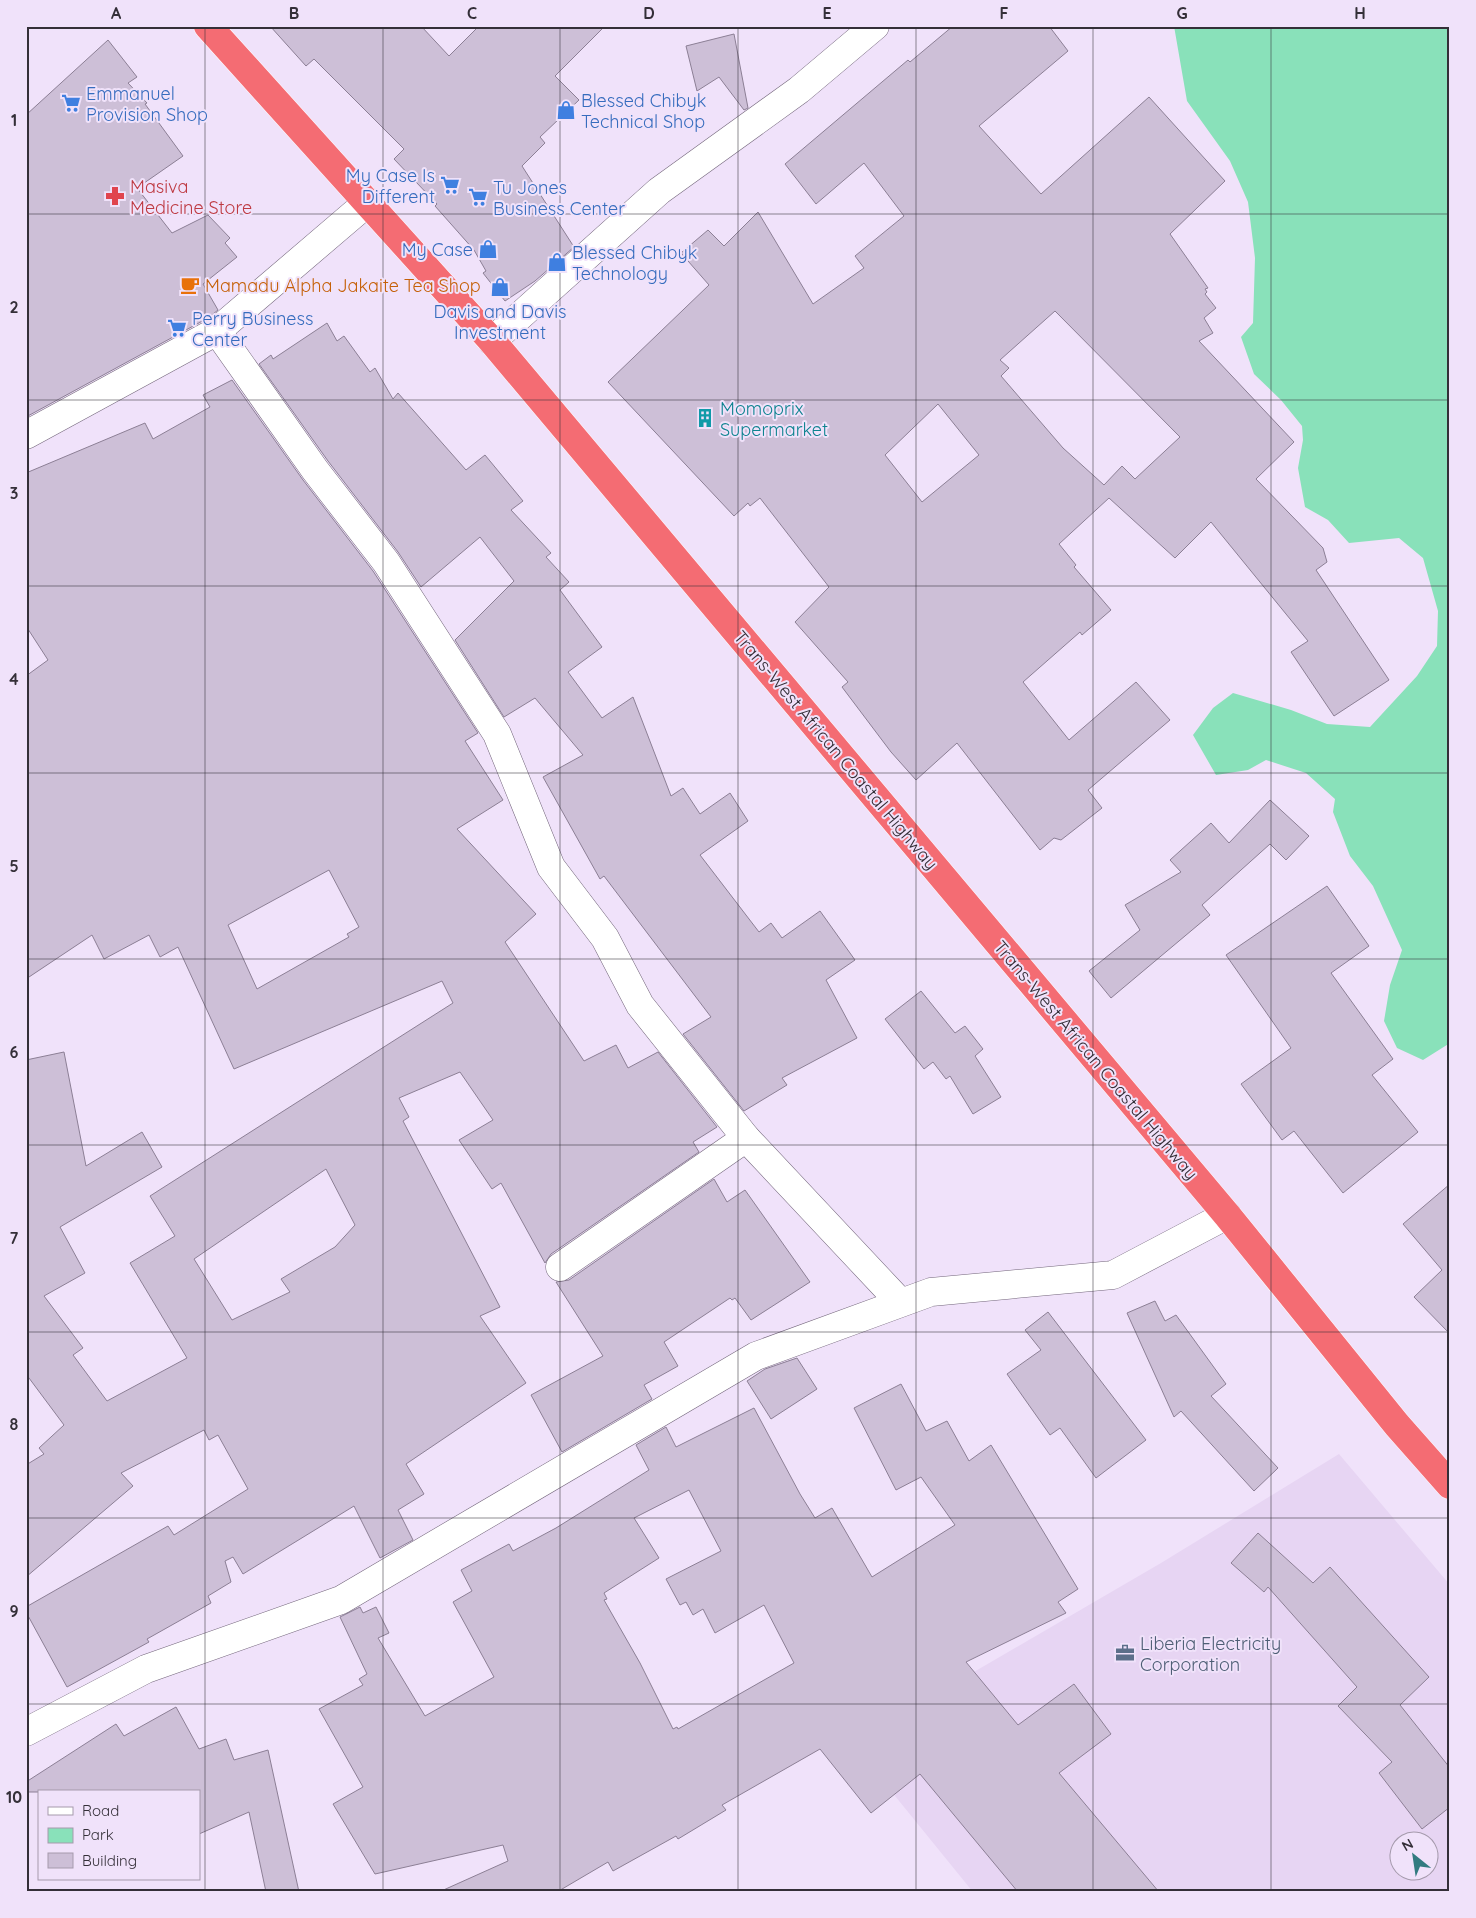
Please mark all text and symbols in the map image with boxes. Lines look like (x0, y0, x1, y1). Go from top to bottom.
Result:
text: A (111, 3, 122, 23)
text: B (289, 3, 299, 23)
text: C (467, 3, 477, 23)
text: D (643, 3, 655, 23)
text: E (822, 3, 832, 23)
text: F (1000, 3, 1009, 23)
text: G (1176, 3, 1188, 23)
text: H (1354, 3, 1366, 23)
place label: Emmanuel Provision Shop (86, 82, 208, 126)
place label: Blessed Chibyk Technical Shop (581, 89, 706, 133)
supermarket icon: Emmanuel Provision Shop (60, 92, 82, 114)
shop icon: Blessed Chibyk Technical Shop (555, 99, 577, 121)
text: 1 (11, 110, 17, 130)
place label: My Case Is Different (346, 164, 435, 208)
supermarket icon: My Case Is Different (439, 174, 461, 196)
place label: Masiva Medicine Store (130, 175, 252, 219)
place label: Tu Jones Business Center (493, 176, 625, 220)
pharmacy icon: Masiva Medicine Store (104, 185, 126, 207)
supermarket icon: Tu Jones Business Center (467, 186, 489, 208)
place label: My Case (402, 238, 473, 261)
shop icon: My Case (477, 238, 499, 260)
place label: Blessed Chibyk Technology (572, 241, 697, 285)
shop icon: Blessed Chibyk Technology (546, 251, 568, 273)
cafe icon: Mamadu Alpha Jakaite Tea Shop (179, 274, 201, 296)
place label: Mamadu Alpha Jakaite Tea Shop (205, 274, 481, 297)
shop icon: Davis and Davis Investment (489, 276, 511, 298)
text: 2 (9, 297, 19, 317)
place label: Davis and Davis Investment (434, 300, 566, 344)
place label: Perry Business Center (192, 307, 313, 351)
supermarket icon: Perry Business Center (166, 317, 188, 339)
place label: Momoprix Supermarket (720, 397, 828, 441)
building icon: Momoprix Supermarket (694, 407, 716, 429)
text: 3 (10, 483, 18, 503)
street label: Trans-West African Coastal Highway (729, 626, 943, 874)
text: 4 (9, 669, 19, 689)
text: 5 (9, 856, 19, 876)
street label: Trans-West African Coastal Highway (989, 936, 1203, 1184)
text: 6 (10, 1042, 19, 1062)
text: 7 (10, 1228, 19, 1248)
text: 8 (10, 1414, 19, 1434)
text: 9 (9, 1601, 19, 1621)
place label: Liberia Electricity Corporation (1140, 1632, 1281, 1676)
office icon: Liberia Electricity Corporation (1114, 1642, 1136, 1664)
text: 10 (6, 1787, 22, 1807)
legend (38, 1790, 200, 1880)
text: Road (82, 1801, 119, 1820)
text: Park (82, 1825, 114, 1844)
north arrow (1388, 1830, 1438, 1880)
text: N (1399, 1834, 1416, 1855)
text: Building (82, 1851, 137, 1870)

